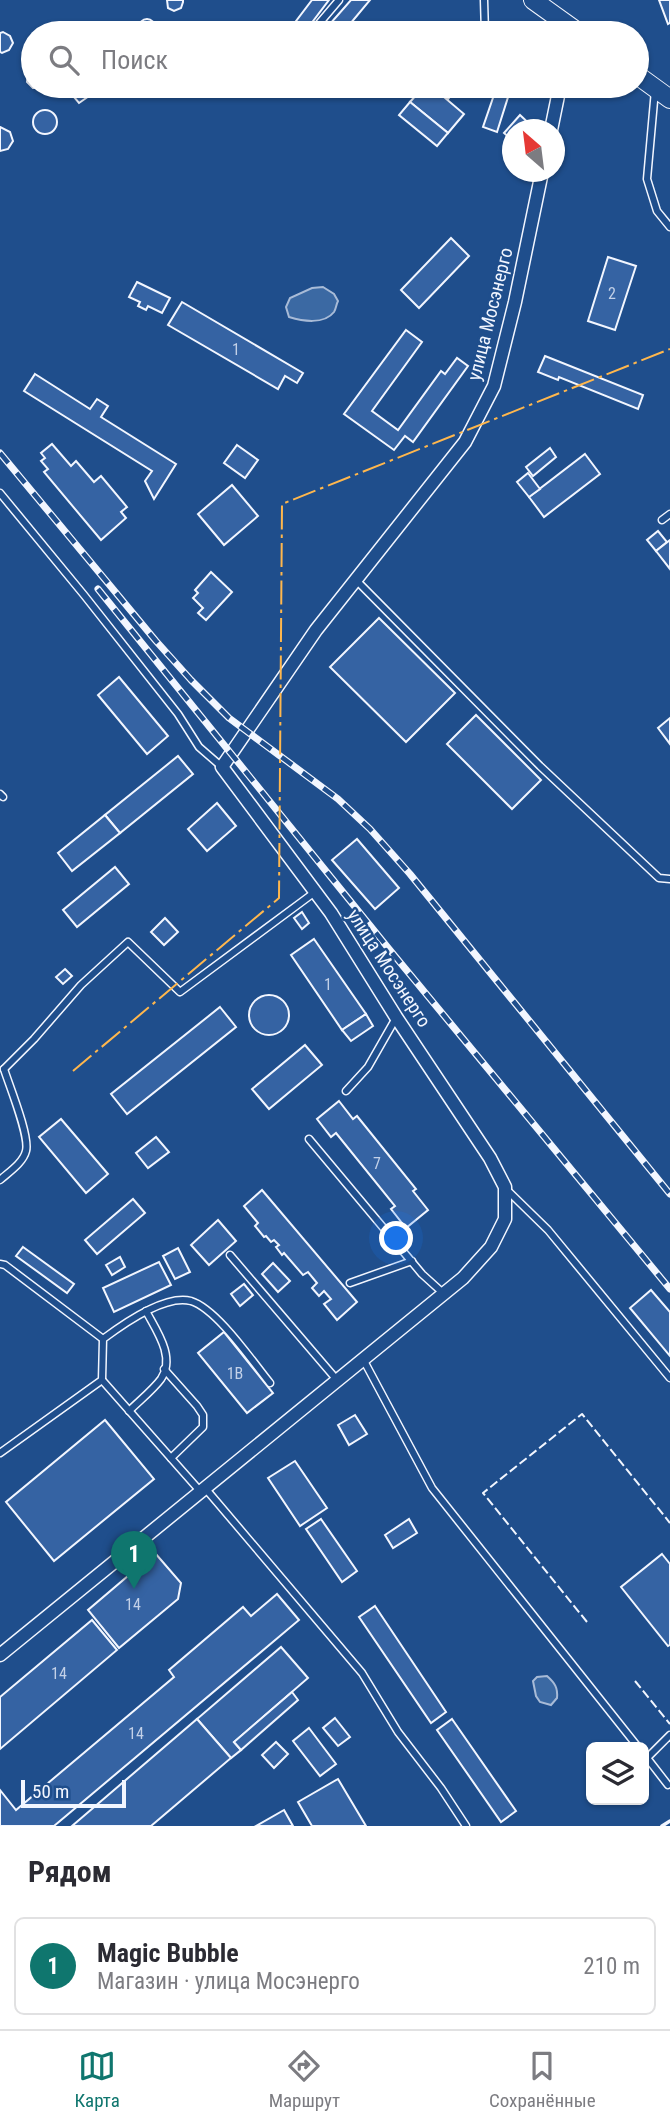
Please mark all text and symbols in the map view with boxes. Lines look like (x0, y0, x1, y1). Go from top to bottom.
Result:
search box (21, 21, 649, 98)
icon: search (45, 41, 83, 79)
text: Поиск (101, 45, 168, 75)
north arrow (502, 119, 565, 182)
street label: улица Мосэнерго (462, 245, 518, 383)
house number: 2 (608, 284, 616, 303)
house number: 1 (232, 340, 240, 359)
street label: улица Мосэнерго (342, 905, 436, 1031)
house number: 1 (324, 975, 332, 994)
house number: 7 (373, 1154, 381, 1173)
your location (379, 1221, 413, 1255)
house number: 1В (227, 1364, 243, 1383)
pin: 1 (111, 1531, 157, 1589)
house number: 14 (125, 1595, 141, 1614)
house number: 14 (51, 1664, 67, 1683)
house number: 14 (128, 1724, 144, 1743)
map controls (586, 1742, 649, 1805)
button: layers (586, 1742, 649, 1805)
scale bar (21, 1777, 126, 1809)
text: 50 m (32, 1780, 69, 1803)
text: Рядом (28, 1854, 112, 1889)
text: Magic Bubble (97, 1938, 239, 1968)
text: 1 (47, 1953, 59, 1980)
text: 210 m (583, 1953, 640, 1980)
text: Магазин · улица Мосэнерго (97, 1968, 360, 1995)
tab: Карта (74, 2047, 120, 2112)
tab: Маршрут (269, 2047, 340, 2112)
tab: Сохранённые (489, 2047, 596, 2112)

